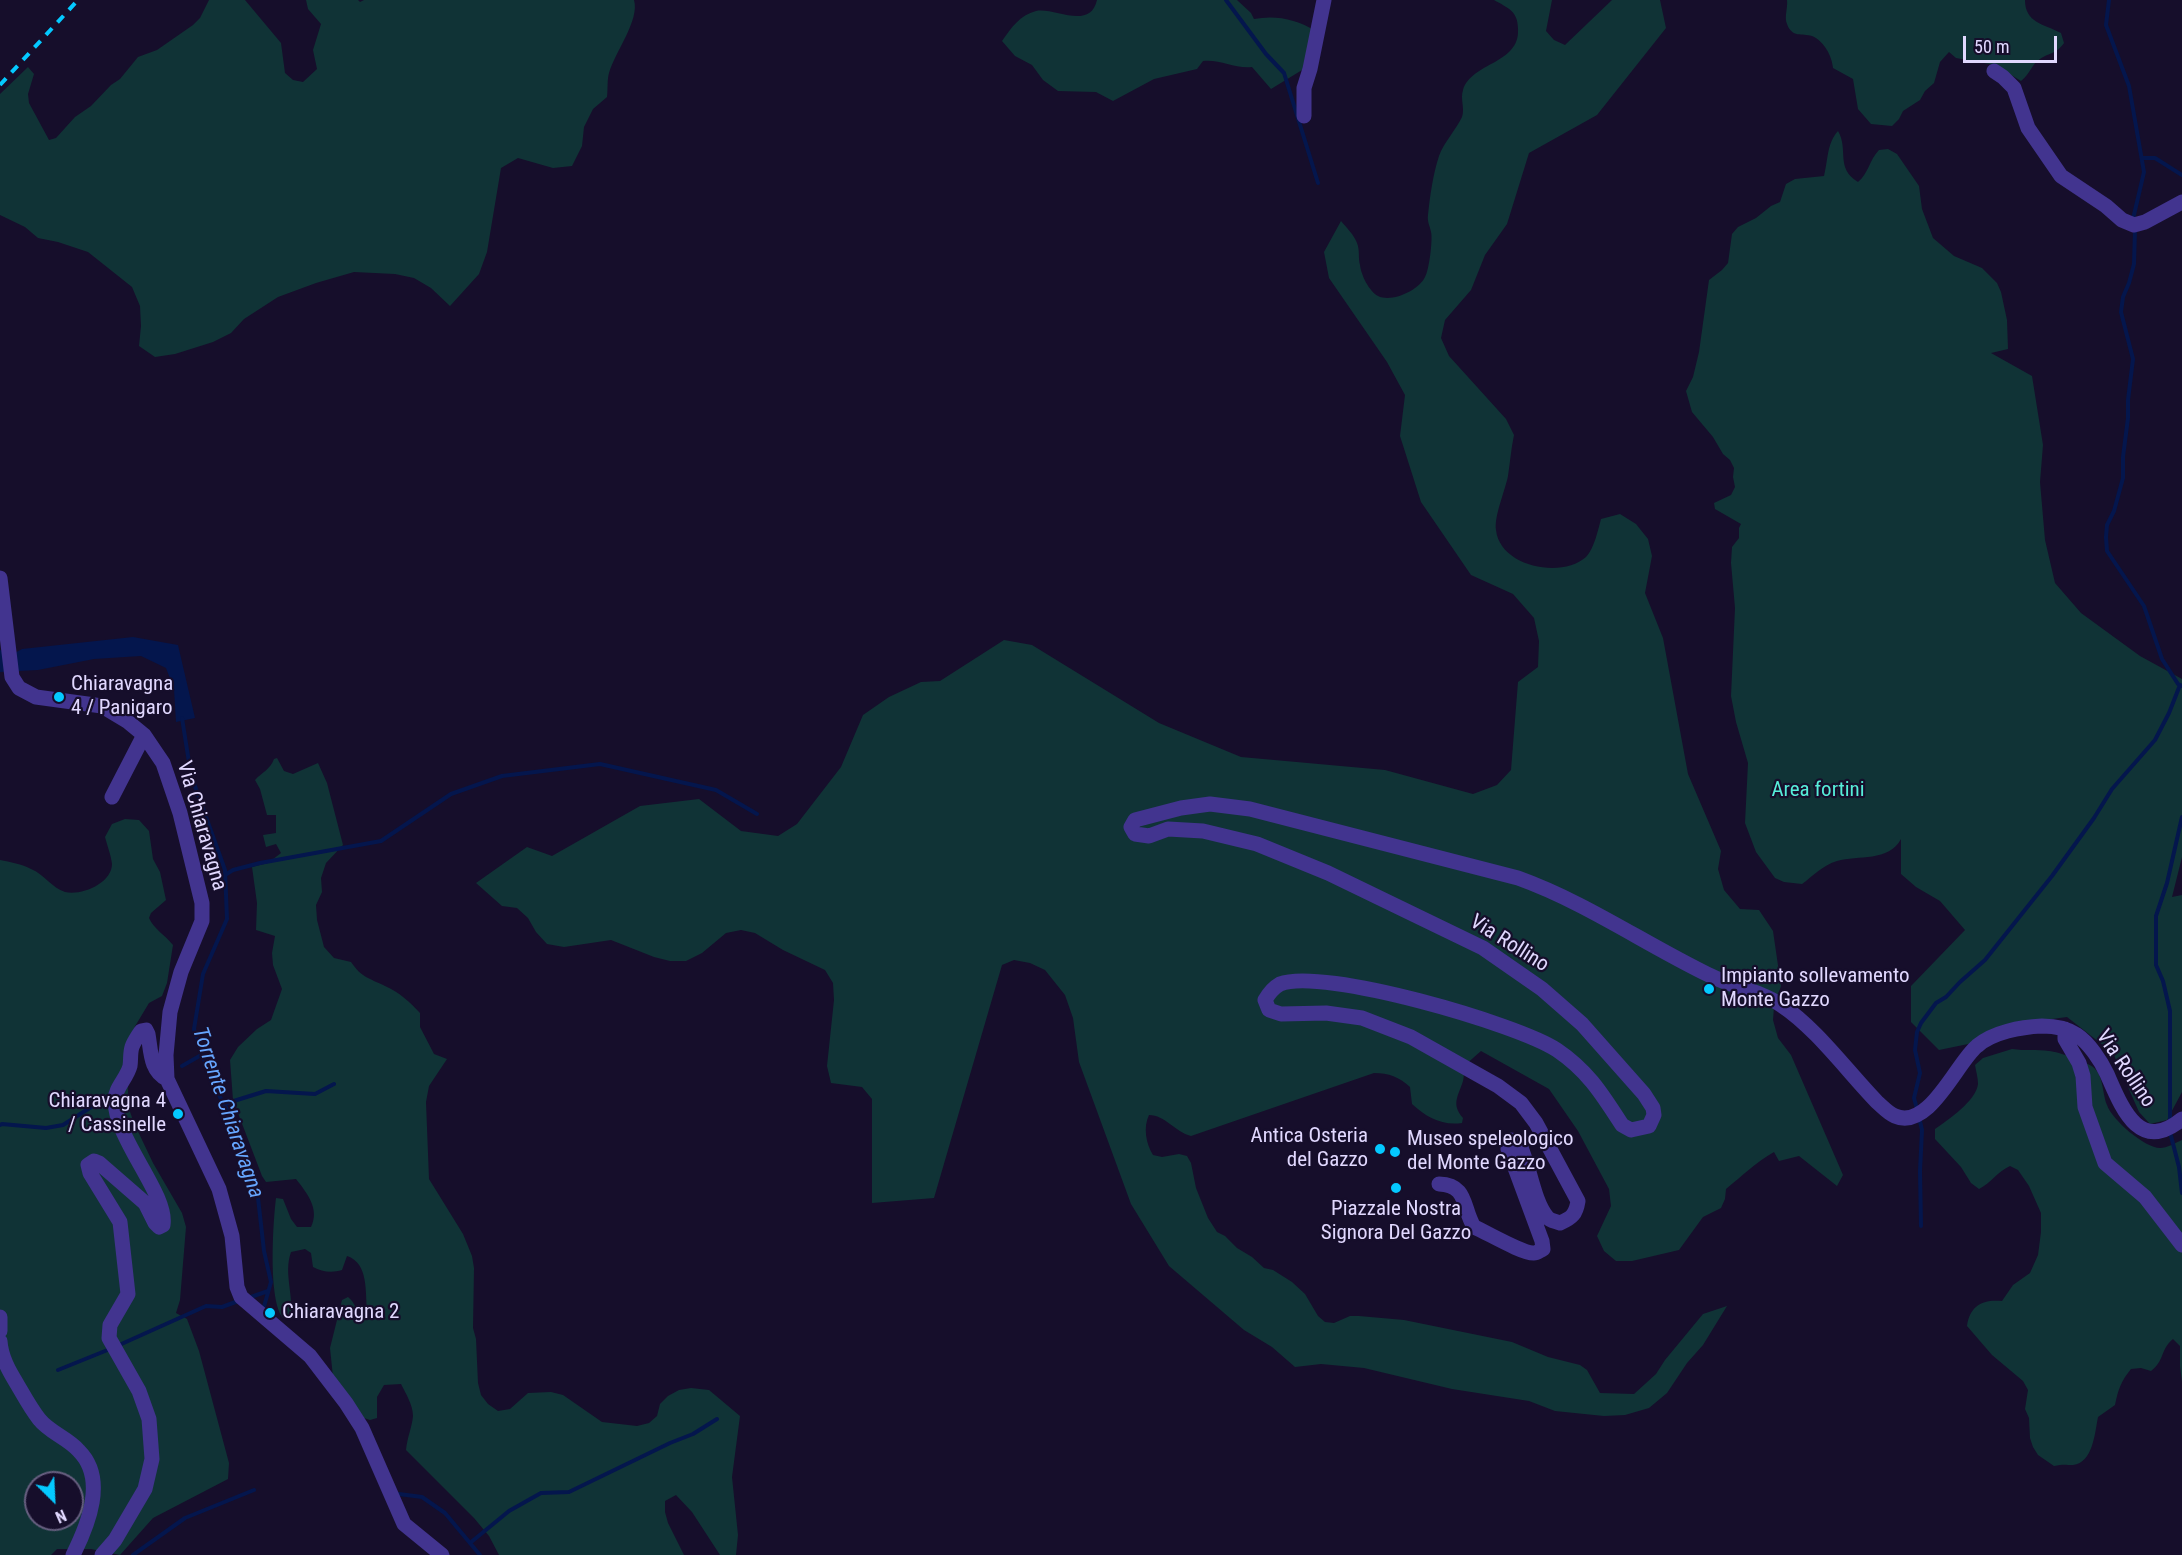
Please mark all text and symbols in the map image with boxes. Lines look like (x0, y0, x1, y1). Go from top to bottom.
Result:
scale bar (1966, 24, 2060, 62)
text: 50 m (1974, 36, 2009, 57)
place label: Chiaravagna 4 / Panigaro (71, 672, 173, 722)
marker: Chiaravagna 4 / Panigaro (52, 690, 66, 704)
street label: Via Chiaravagna (170, 758, 232, 894)
park label: Area fortini (1771, 778, 1865, 804)
street label: Via Rollino (1465, 910, 1553, 978)
place label: Impianto sollevamento Monte Gazzo (1721, 964, 1910, 1014)
marker: Impianto sollevamento Monte Gazzo (1702, 982, 1716, 996)
water label: Torrente Chiaravagna (185, 1024, 269, 1202)
street label: Via Rollino (2090, 1025, 2160, 1113)
place label: Chiaravagna 4 / Cassinelle (49, 1089, 166, 1139)
marker: Chiaravagna 4 / Cassinelle (171, 1107, 185, 1121)
place label: Antica Osteria del Gazzo (1251, 1124, 1368, 1174)
place label: Museo speleologico del Monte Gazzo (1407, 1127, 1574, 1177)
marker: Antica Osteria del Gazzo (1373, 1142, 1387, 1156)
marker: Museo speleologico del Monte Gazzo (1388, 1145, 1402, 1159)
marker: Piazzale Nostra Signora Del Gazzo (1389, 1181, 1403, 1195)
place label: Piazzale Nostra Signora Del Gazzo (1321, 1197, 1471, 1247)
place label: Chiaravagna 2 (282, 1300, 399, 1326)
marker: Chiaravagna 2 (263, 1306, 277, 1320)
north arrow (24, 1471, 84, 1531)
text: N (52, 1505, 69, 1527)

